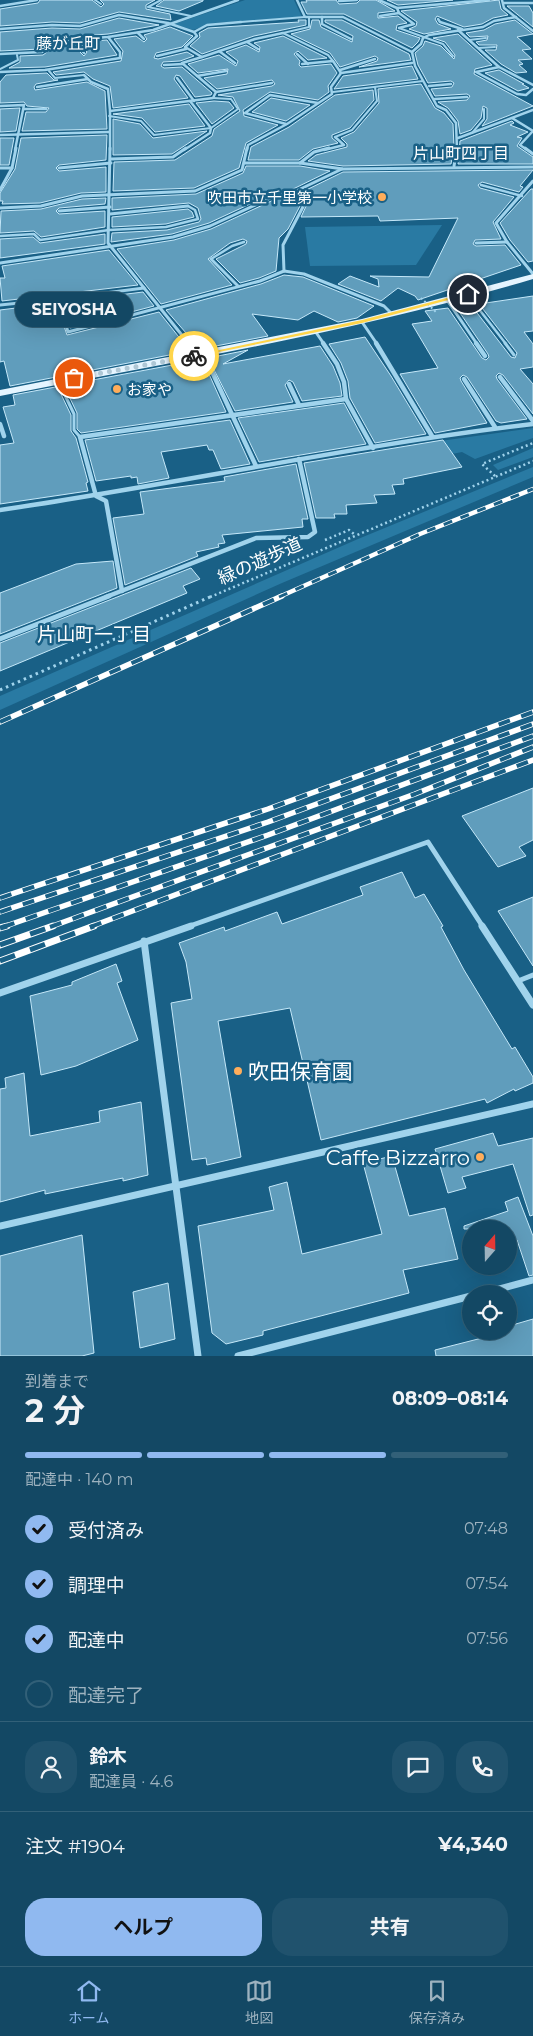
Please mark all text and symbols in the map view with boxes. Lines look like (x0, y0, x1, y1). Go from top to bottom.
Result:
district label: 藤が丘町 (36, 34, 100, 53)
district label: 片山町四丁目 (413, 144, 509, 163)
place label: 吹田市立千里第一小学校 (207, 188, 372, 207)
marker: 吹田市立千里第一小学校 (376, 191, 388, 203)
pin (447, 273, 489, 315)
icon: home (454, 280, 482, 308)
callout: SEIYOSHA (15, 293, 133, 328)
text: SEIYOSHA (31, 300, 117, 319)
courier (169, 331, 219, 381)
icon: bike (180, 342, 208, 370)
pin (53, 357, 95, 399)
icon: bag (60, 364, 88, 392)
place label: お家や (127, 380, 172, 399)
marker: お家や (111, 383, 123, 395)
street label: 緑の遊歩道 (214, 533, 306, 589)
district label: 片山町一丁目 (37, 623, 151, 646)
place label: 吹田保育園 (248, 1059, 353, 1084)
marker: 吹田保育園 (232, 1065, 244, 1077)
place label: Caffe Bizzarro (326, 1145, 470, 1170)
marker: Caffe Bizzarro (474, 1151, 486, 1163)
north arrow (462, 1220, 518, 1275)
map controls (462, 1220, 517, 1340)
button: locate (462, 1285, 517, 1340)
text: 到着まで (25, 1372, 89, 1391)
text: 08:09–08:14 (392, 1387, 508, 1410)
text: 2 分 (25, 1391, 85, 1430)
text: 配達中 · 140 m (25, 1470, 134, 1489)
icon: check (25, 1515, 53, 1543)
text: 受付済み (68, 1519, 144, 1542)
text: 07:48 (464, 1519, 508, 1538)
icon: check (25, 1570, 53, 1598)
text: 調理中 (68, 1574, 125, 1597)
text: 07:54 (465, 1574, 508, 1593)
icon: check (25, 1625, 53, 1653)
text: 配達中 (68, 1629, 125, 1652)
text: 07:56 (466, 1629, 508, 1648)
text: 配達完了 (68, 1684, 144, 1707)
button: person (25, 1741, 77, 1793)
button: chat (392, 1741, 444, 1793)
button: phone (456, 1741, 508, 1793)
text: 鈴木 (89, 1745, 127, 1768)
text: 配達員 · 4.6 (89, 1772, 173, 1791)
text: ¥4,340 (438, 1833, 508, 1856)
text: 注文 #1904 (25, 1835, 125, 1858)
button: ヘルプ (25, 1898, 262, 1956)
button: 共有 (272, 1898, 508, 1956)
tab: ホーム (68, 1977, 109, 2027)
tab: 地図 (245, 1977, 273, 2027)
tab: 保存済み (409, 1977, 465, 2027)

